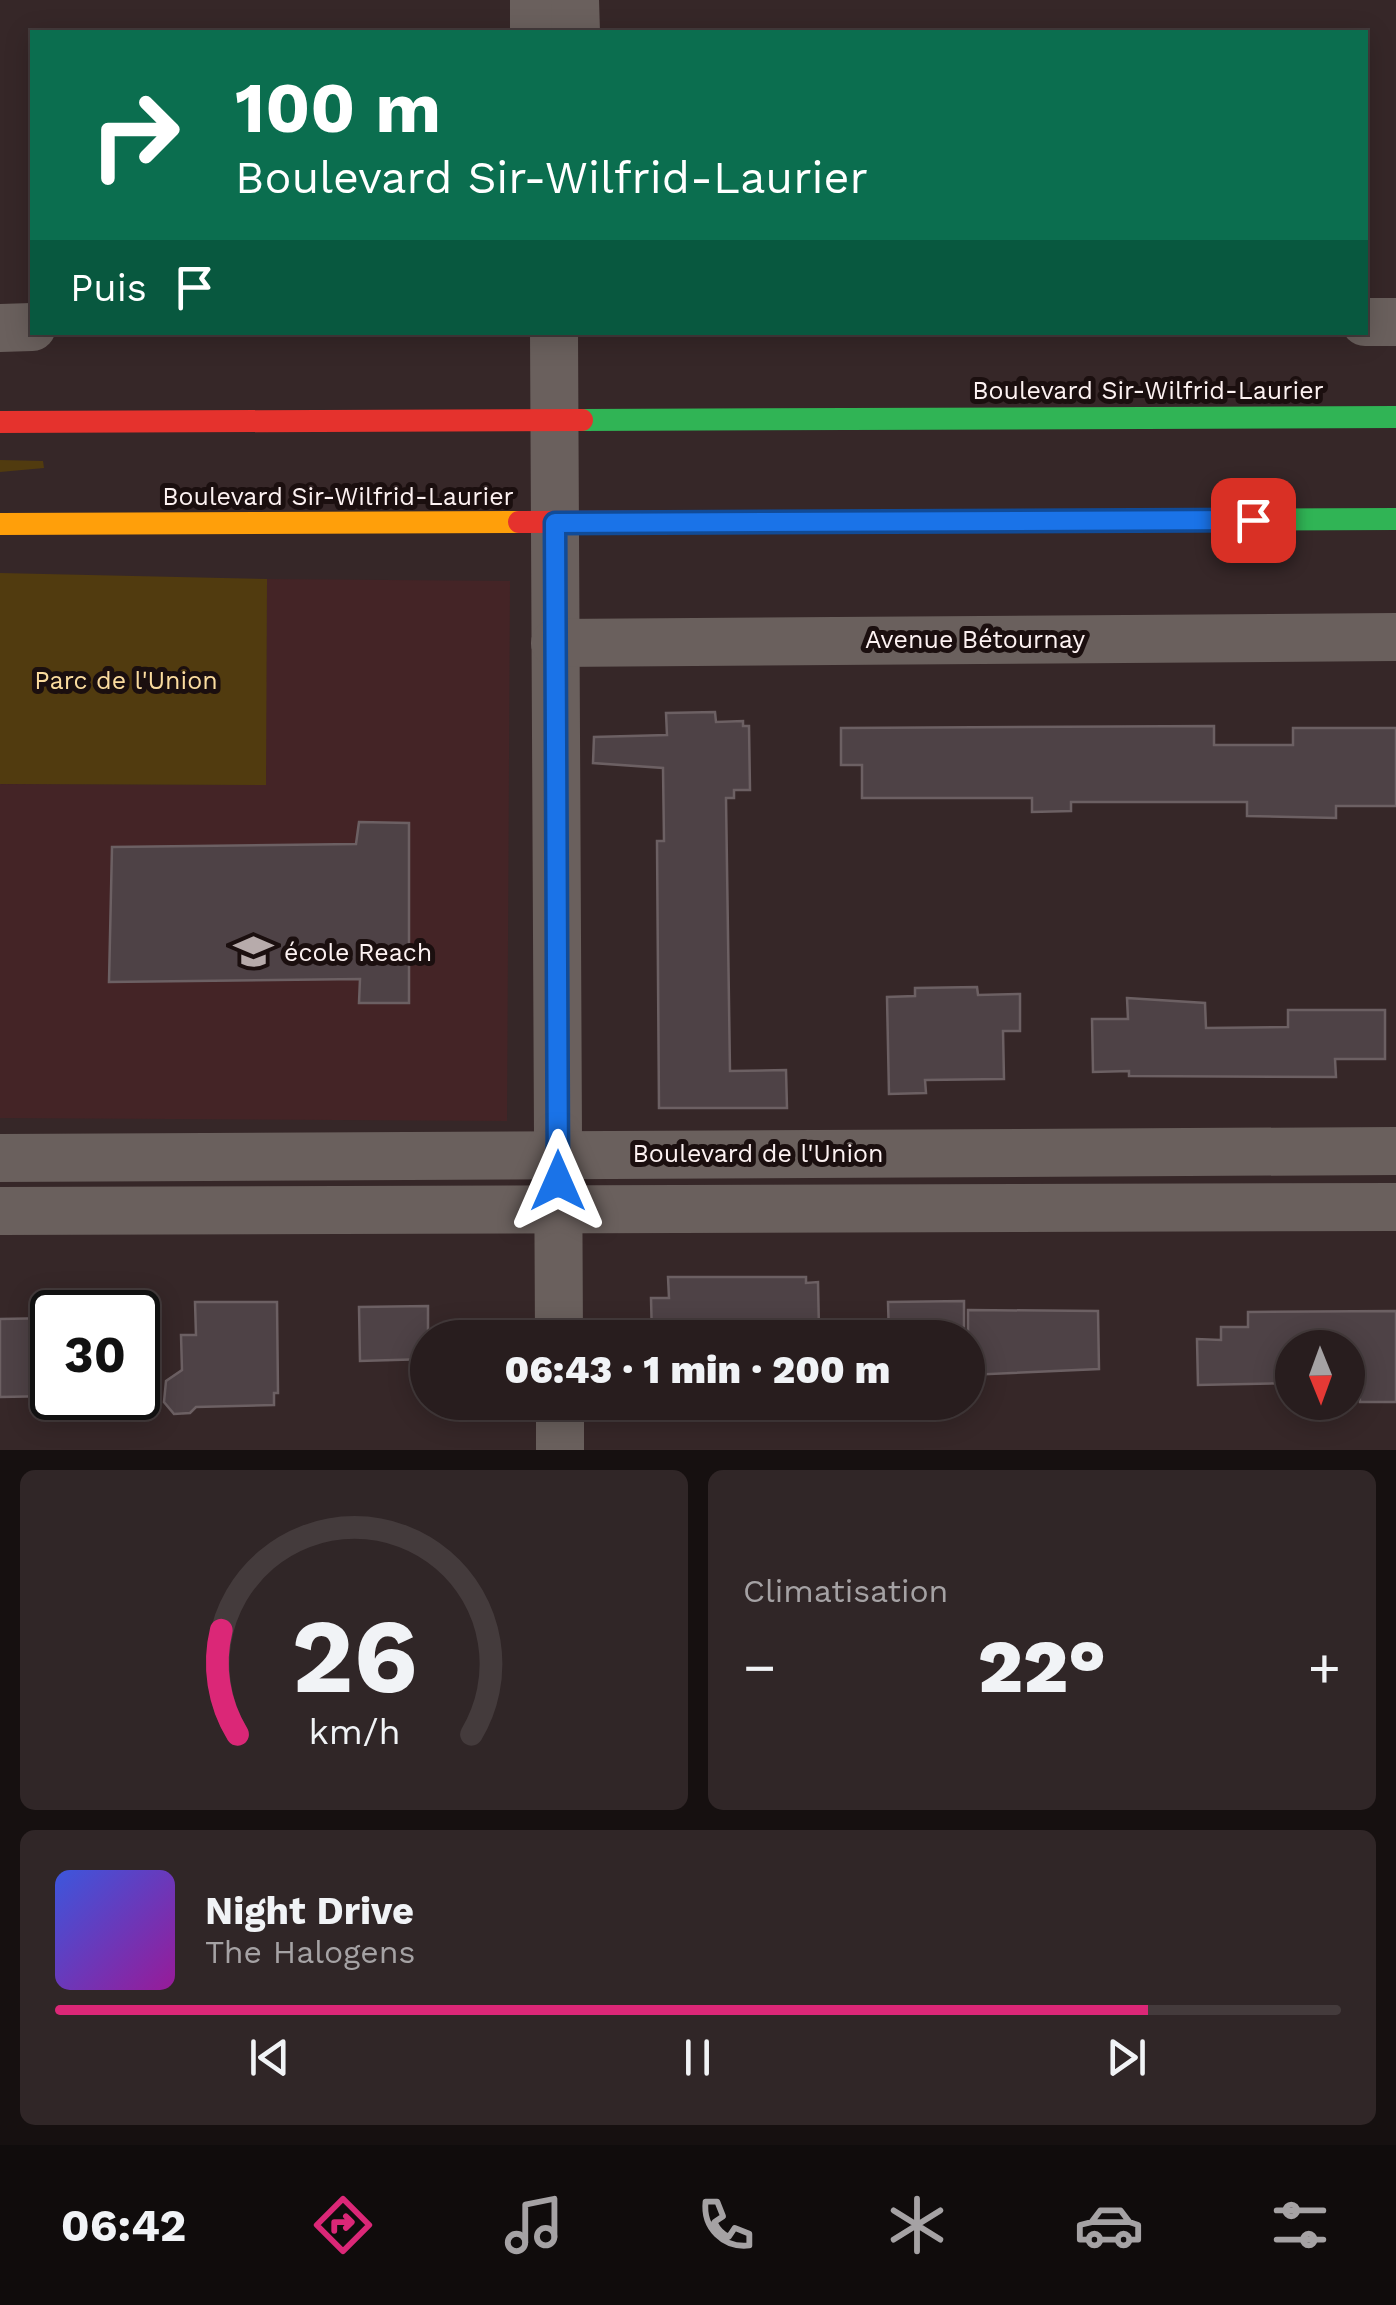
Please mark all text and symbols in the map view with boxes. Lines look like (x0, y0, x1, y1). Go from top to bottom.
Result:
text: 100 m (235, 67, 441, 149)
icon: right (70, 70, 200, 200)
text: Boulevard Sir-Wilfrid-Laurier (235, 151, 868, 204)
icon: arrive (167, 260, 222, 315)
text: Puis (70, 266, 147, 310)
street label: Boulevard Sir-Wilfrid-Laurier (972, 376, 1324, 405)
pin (1211, 478, 1296, 563)
street label: Boulevard Sir-Wilfrid-Laurier (162, 482, 514, 511)
icon: arrive (1226, 493, 1281, 548)
street label: Avenue Bétournay (865, 625, 1085, 654)
park label: Parc de l'Union (34, 666, 218, 695)
school or university icon: école Reach (233, 931, 275, 973)
place label: école Reach (284, 938, 432, 967)
position arrow (506, 1129, 610, 1233)
street label: Boulevard de l'Union (632, 1139, 884, 1168)
speed limit sign: 30 (30, 1290, 160, 1420)
north arrow (1275, 1330, 1365, 1420)
map controls (1275, 1330, 1365, 1420)
text: 06:43 · 1 min · 200 m (505, 1348, 890, 1392)
text: Climatisation (743, 1572, 948, 1610)
text: 26 (291, 1595, 417, 1717)
text: 22° (978, 1622, 1106, 1710)
text: − (743, 1635, 776, 1699)
text: + (1308, 1635, 1341, 1699)
text: km/h (308, 1711, 400, 1753)
text: Night Drive (205, 1889, 414, 1933)
text: The Halogens (205, 1933, 415, 1971)
icon: previous (242, 2030, 297, 2085)
icon: pause (670, 2030, 725, 2085)
icon: next (1099, 2030, 1154, 2085)
icon: directions (308, 2190, 378, 2260)
icon: music (499, 2190, 569, 2260)
icon: phone (691, 2190, 761, 2260)
icon: climate (882, 2190, 952, 2260)
icon: car (1074, 2190, 1144, 2260)
icon: filters (1265, 2190, 1335, 2260)
text: 06:42 (61, 2199, 186, 2252)

